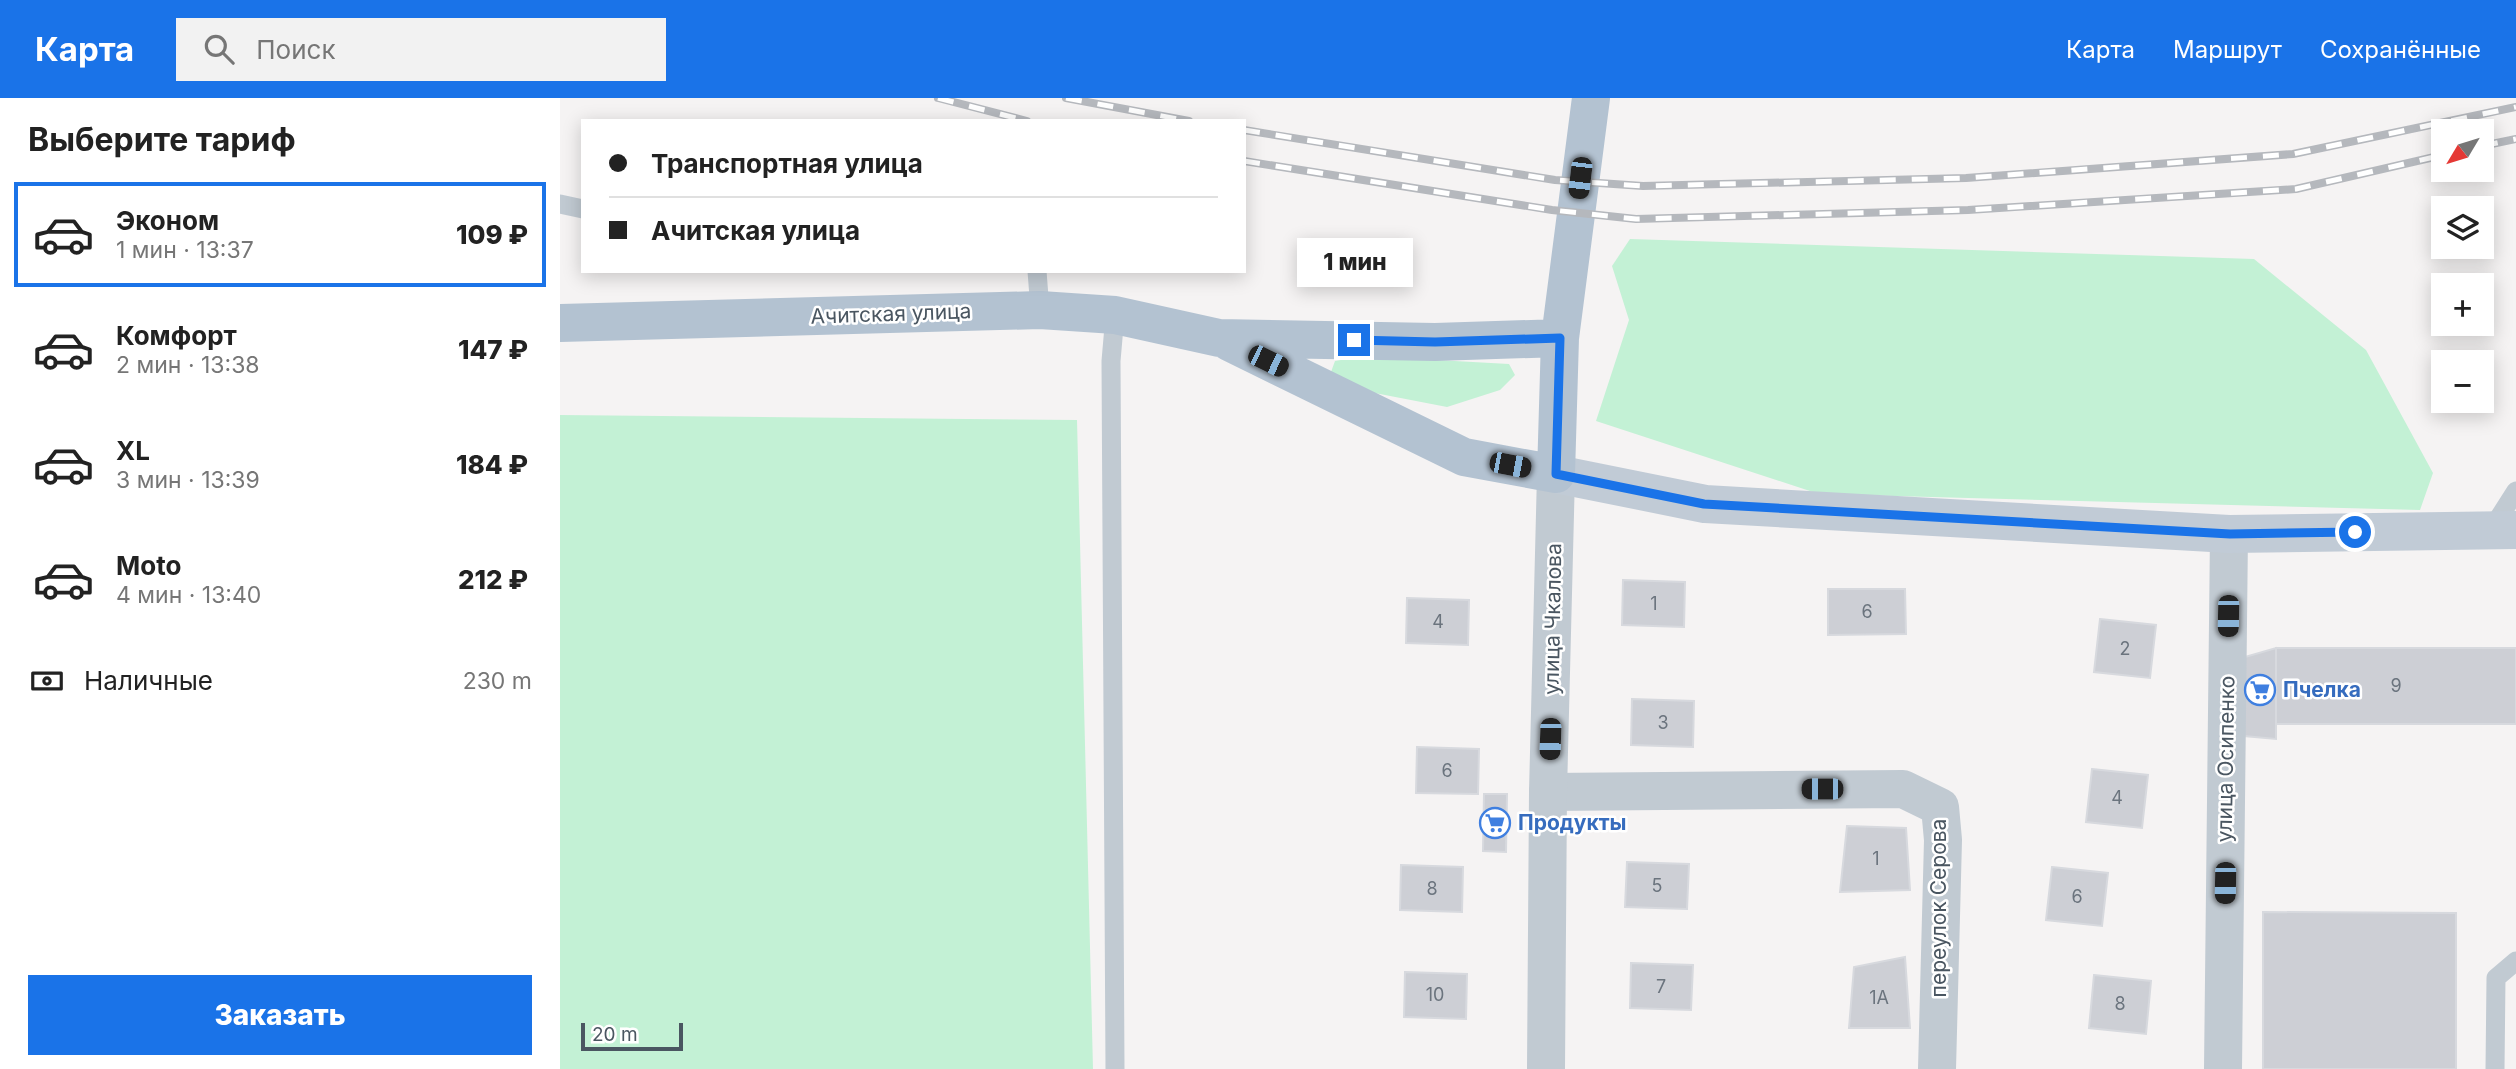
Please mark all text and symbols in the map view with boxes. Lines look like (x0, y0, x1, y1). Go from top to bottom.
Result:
search box (176, 18, 666, 81)
text: Карта (35, 29, 134, 69)
icon: search (200, 30, 238, 68)
text: Поиск (256, 34, 335, 65)
text: Карта (2066, 35, 2135, 64)
text: Маршрут (2173, 35, 2282, 64)
text: Сохранённые (2320, 35, 2481, 64)
north arrow (2431, 119, 2494, 182)
map controls (2431, 119, 2494, 413)
text: Выберите тариф (28, 120, 296, 159)
text: Транспортная улица (651, 148, 923, 179)
car (1568, 156, 1593, 200)
button: layers (2431, 196, 2494, 259)
icon: car (32, 203, 95, 266)
text: Эконом (116, 205, 219, 236)
text: Ачитская улица (651, 215, 860, 246)
text: 109 ₽ (456, 219, 528, 250)
text: 1 мин · 13:37 (116, 236, 254, 264)
callout: 1 мин (1296, 238, 1412, 288)
text: 1 мин (1323, 248, 1387, 276)
button: + (2431, 273, 2494, 336)
street label: Ачитская улица (810, 298, 972, 329)
icon: car (32, 318, 95, 381)
text: Комфорт (116, 320, 237, 351)
route end (1338, 324, 1370, 356)
text: 147 ₽ (458, 334, 528, 365)
car (1245, 342, 1292, 380)
button: − (2431, 350, 2494, 413)
text: 2 мин · 13:38 (116, 351, 260, 379)
icon: car (32, 433, 95, 496)
text: XL (116, 435, 150, 466)
text: 184 ₽ (456, 449, 528, 480)
car (1488, 451, 1533, 479)
text: 3 мин · 13:39 (116, 466, 260, 494)
route start (2339, 516, 2371, 548)
street label: улица Чкалова (1539, 543, 1566, 695)
icon: car (32, 548, 95, 611)
text: Moto (116, 550, 181, 581)
text: 212 ₽ (458, 564, 528, 595)
text: 4 мин · 13:40 (116, 581, 261, 609)
house number: 1 (1650, 593, 1658, 614)
car (2218, 595, 2239, 637)
house number: 6 (1861, 601, 1873, 622)
house number: 4 (1432, 611, 1444, 632)
house number: 2 (2120, 638, 2130, 659)
icon: cash (28, 662, 66, 700)
text: Наличные (84, 665, 213, 696)
text: 230 m (463, 667, 532, 695)
supermarket icon: Пчелка (2243, 673, 2277, 707)
street label: улица Осипенко (2212, 675, 2239, 842)
house number: 9 (2390, 675, 2402, 696)
place label: Пчелка (2283, 677, 2361, 702)
house number: 3 (1657, 712, 1669, 733)
car (1539, 718, 1562, 760)
house number: 6 (1441, 760, 1453, 781)
car (1802, 779, 1844, 800)
house number: 4 (2111, 787, 2123, 808)
supermarket icon: Продукты (1478, 806, 1512, 840)
place label: Продукты (1518, 810, 1627, 835)
street label: переулок Серова (1926, 819, 1951, 997)
house number: 1 (1872, 848, 1880, 869)
car (2215, 862, 2236, 904)
house number: 5 (1652, 875, 1662, 896)
house number: 8 (1426, 878, 1438, 899)
house number: 6 (2071, 886, 2083, 907)
button: Заказать (28, 975, 532, 1055)
house number: 7 (1656, 976, 1666, 997)
house number: 10 (1426, 984, 1444, 1005)
house number: 1А (1869, 987, 1889, 1008)
house number: 8 (2114, 993, 2126, 1014)
scale bar (581, 1020, 682, 1052)
text: 20 m (592, 1023, 638, 1046)

